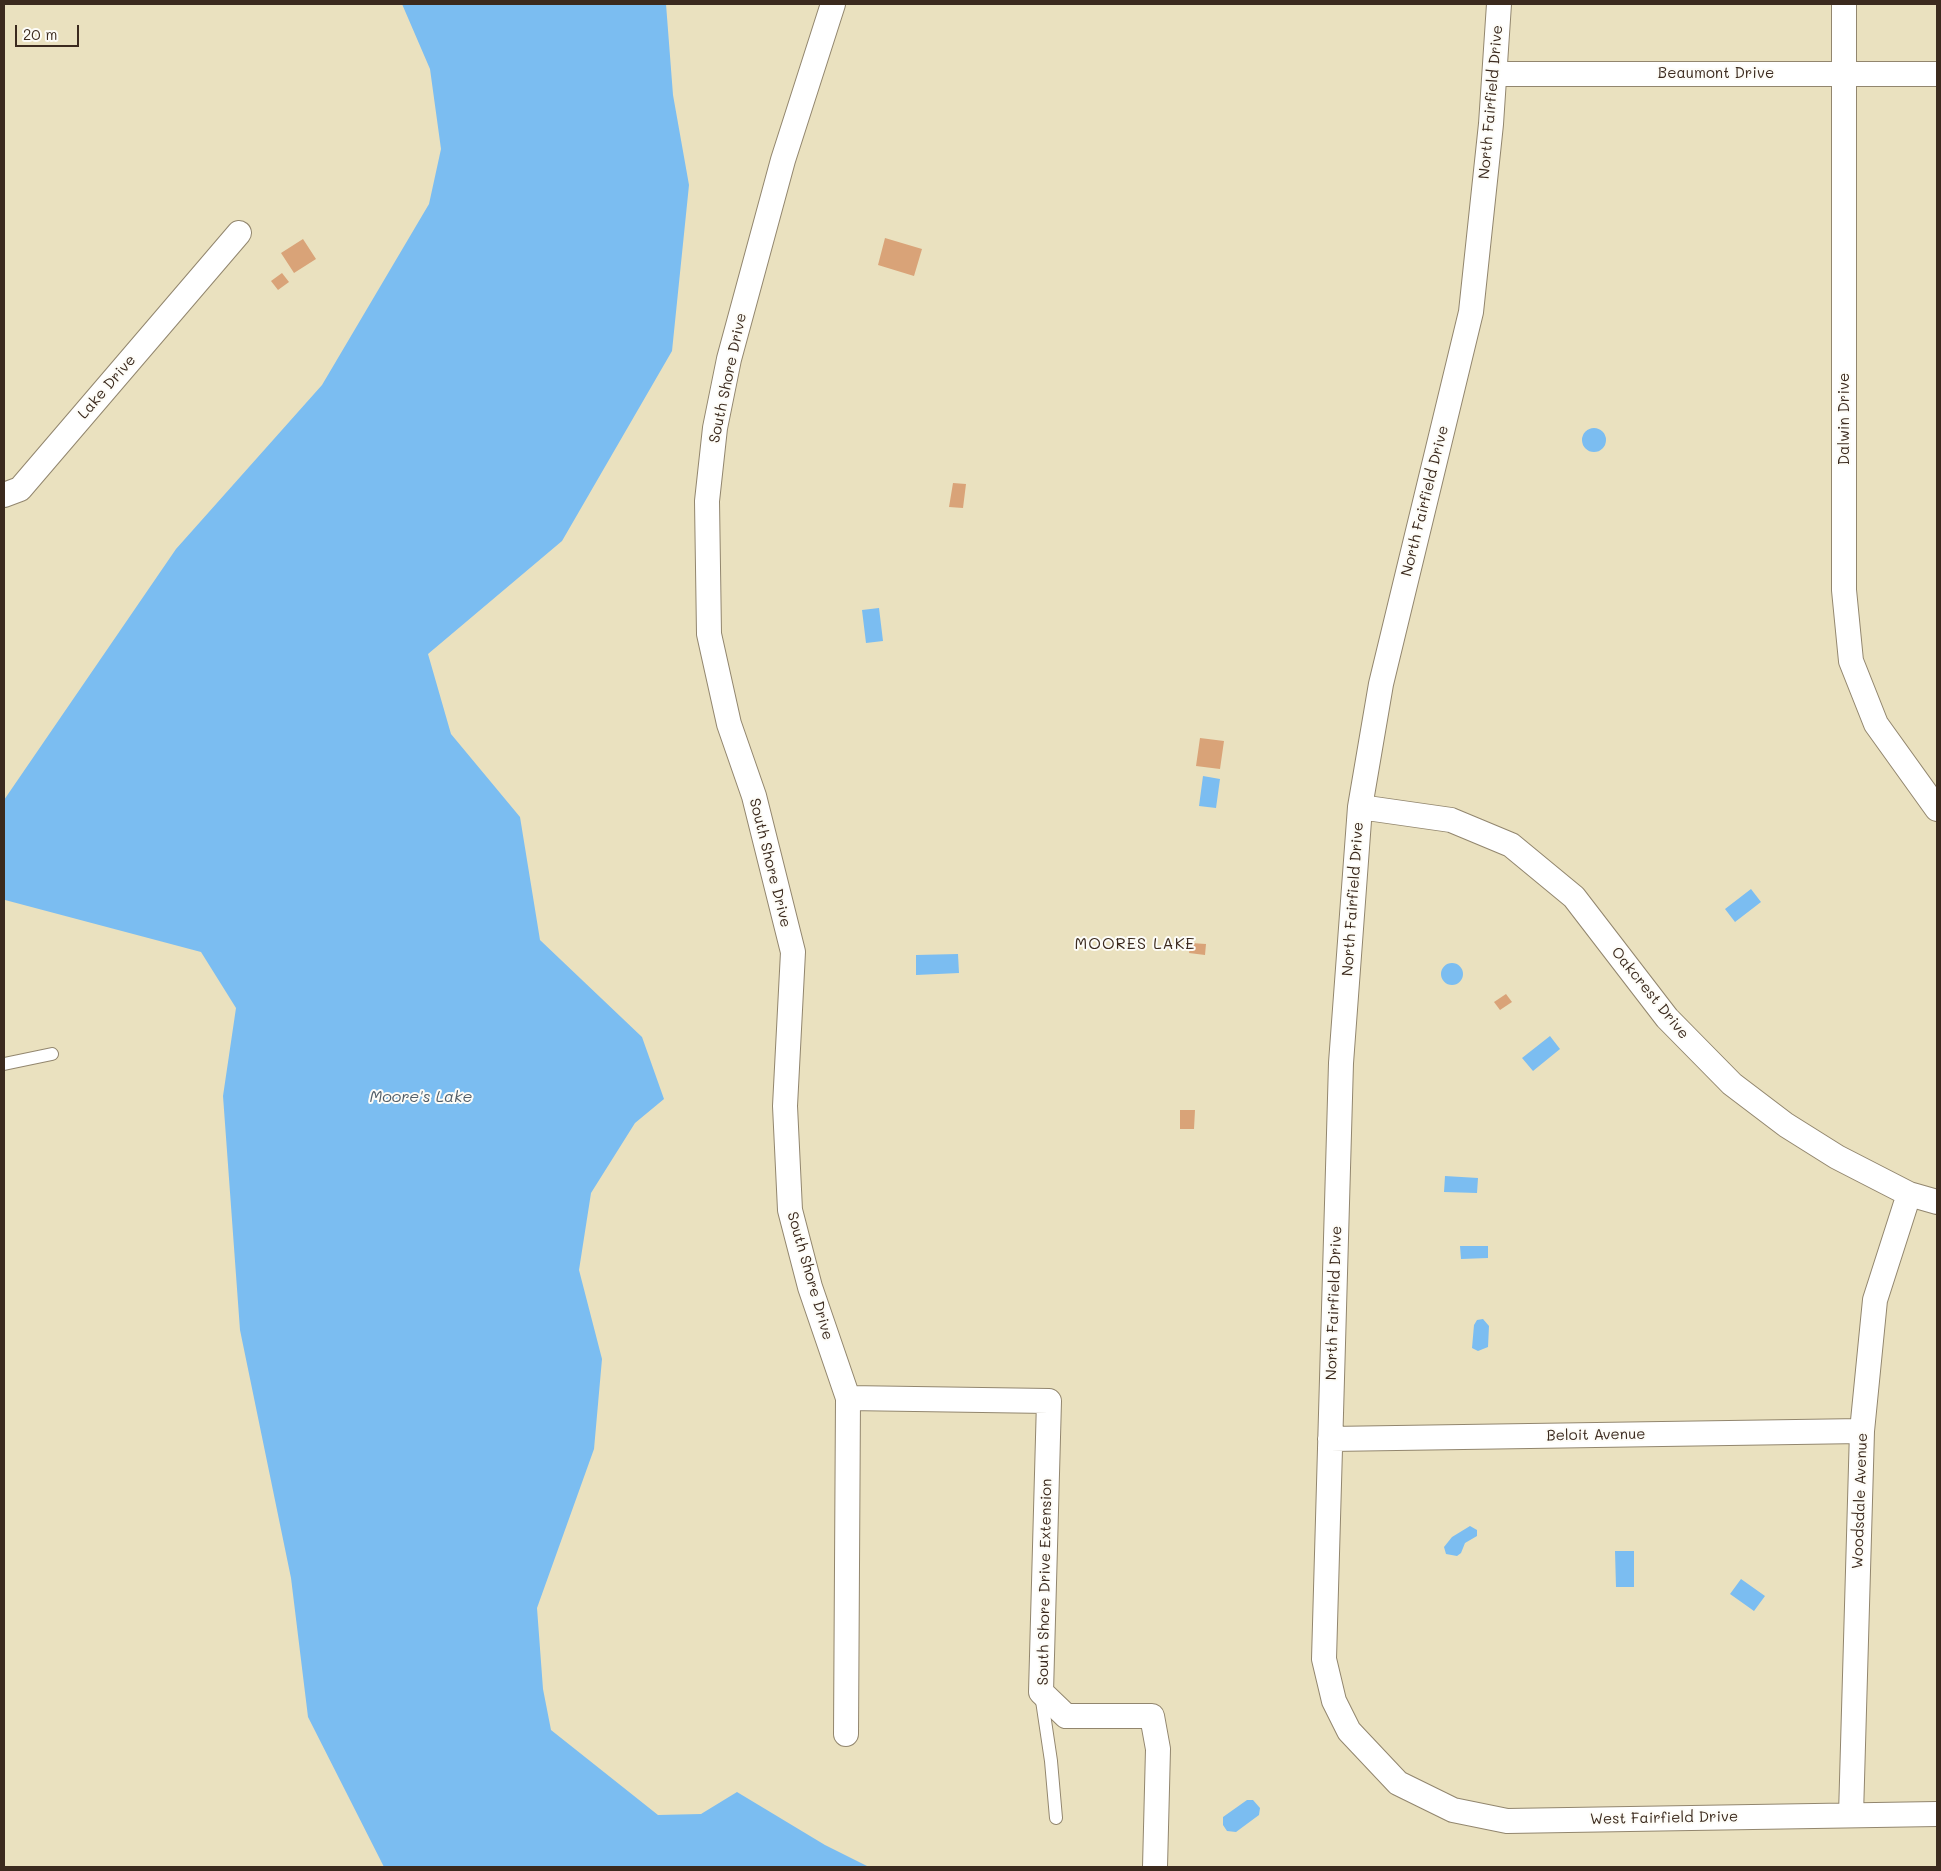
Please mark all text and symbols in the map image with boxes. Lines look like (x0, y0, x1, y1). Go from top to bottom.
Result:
scale bar (18, 15, 81, 47)
text: 20 m (23, 24, 57, 44)
street label: North Fairfield Drive (1475, 24, 1507, 180)
street label: Beaumont Drive (1658, 64, 1774, 82)
street label: South Shore Drive (705, 311, 751, 445)
street label: Lake Drive (74, 351, 140, 423)
street label: Dalwin Drive (1835, 373, 1853, 465)
street label: North Fairfield Drive (1398, 424, 1452, 578)
street label: South Shore Drive (745, 797, 795, 929)
street label: North Fairfield Drive (1339, 821, 1367, 977)
district label: MOORES LAKE (1073, 934, 1197, 954)
street label: Oakcrest Drive (1607, 943, 1693, 1043)
water label: Moore's Lake (370, 1087, 472, 1107)
street label: South Shore Drive (783, 1210, 837, 1342)
street label: North Fairfield Drive (1322, 1225, 1346, 1381)
street label: Beloit Avenue (1546, 1425, 1646, 1445)
street label: Woodsdale Avenue (1849, 1433, 1871, 1569)
street label: South Shore Drive Extension (1034, 1478, 1056, 1686)
street label: West Fairfield Drive (1590, 1808, 1738, 1828)

